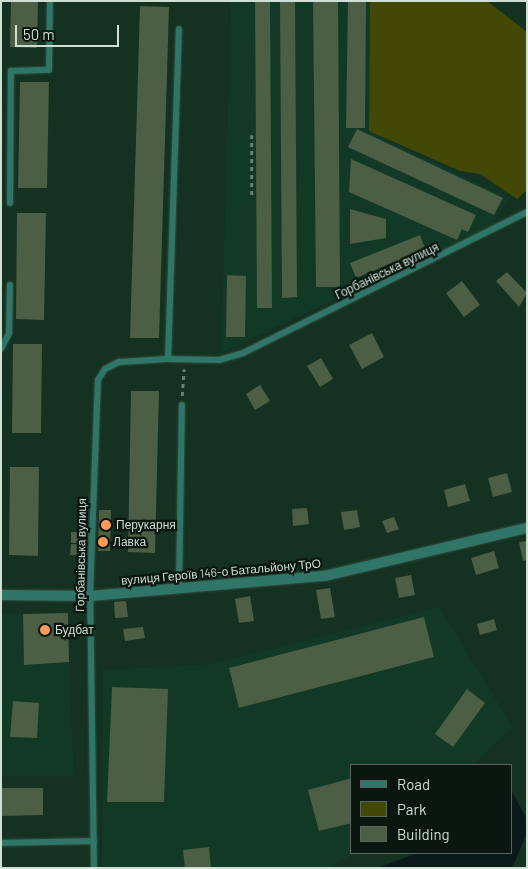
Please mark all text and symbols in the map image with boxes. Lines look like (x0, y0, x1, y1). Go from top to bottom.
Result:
scale bar (18, 15, 121, 47)
text: 50 m (23, 25, 55, 43)
street label: Горбанівська вулиця (333, 240, 441, 302)
street label: Горбанівська вулиця (73, 498, 89, 612)
place label: Перукарня (116, 518, 176, 532)
marker: Перукарня (100, 519, 112, 531)
place label: Лавка (113, 535, 146, 549)
marker: Лавка (97, 536, 109, 548)
street label: вулиця Героїв 146-о Батальйону ТрО (120, 556, 322, 588)
place label: Будбат (55, 623, 94, 637)
marker: Будбат (39, 624, 51, 636)
legend (350, 764, 513, 854)
text: Road (397, 775, 430, 793)
text: Park (397, 800, 426, 818)
text: Building (397, 825, 450, 843)

